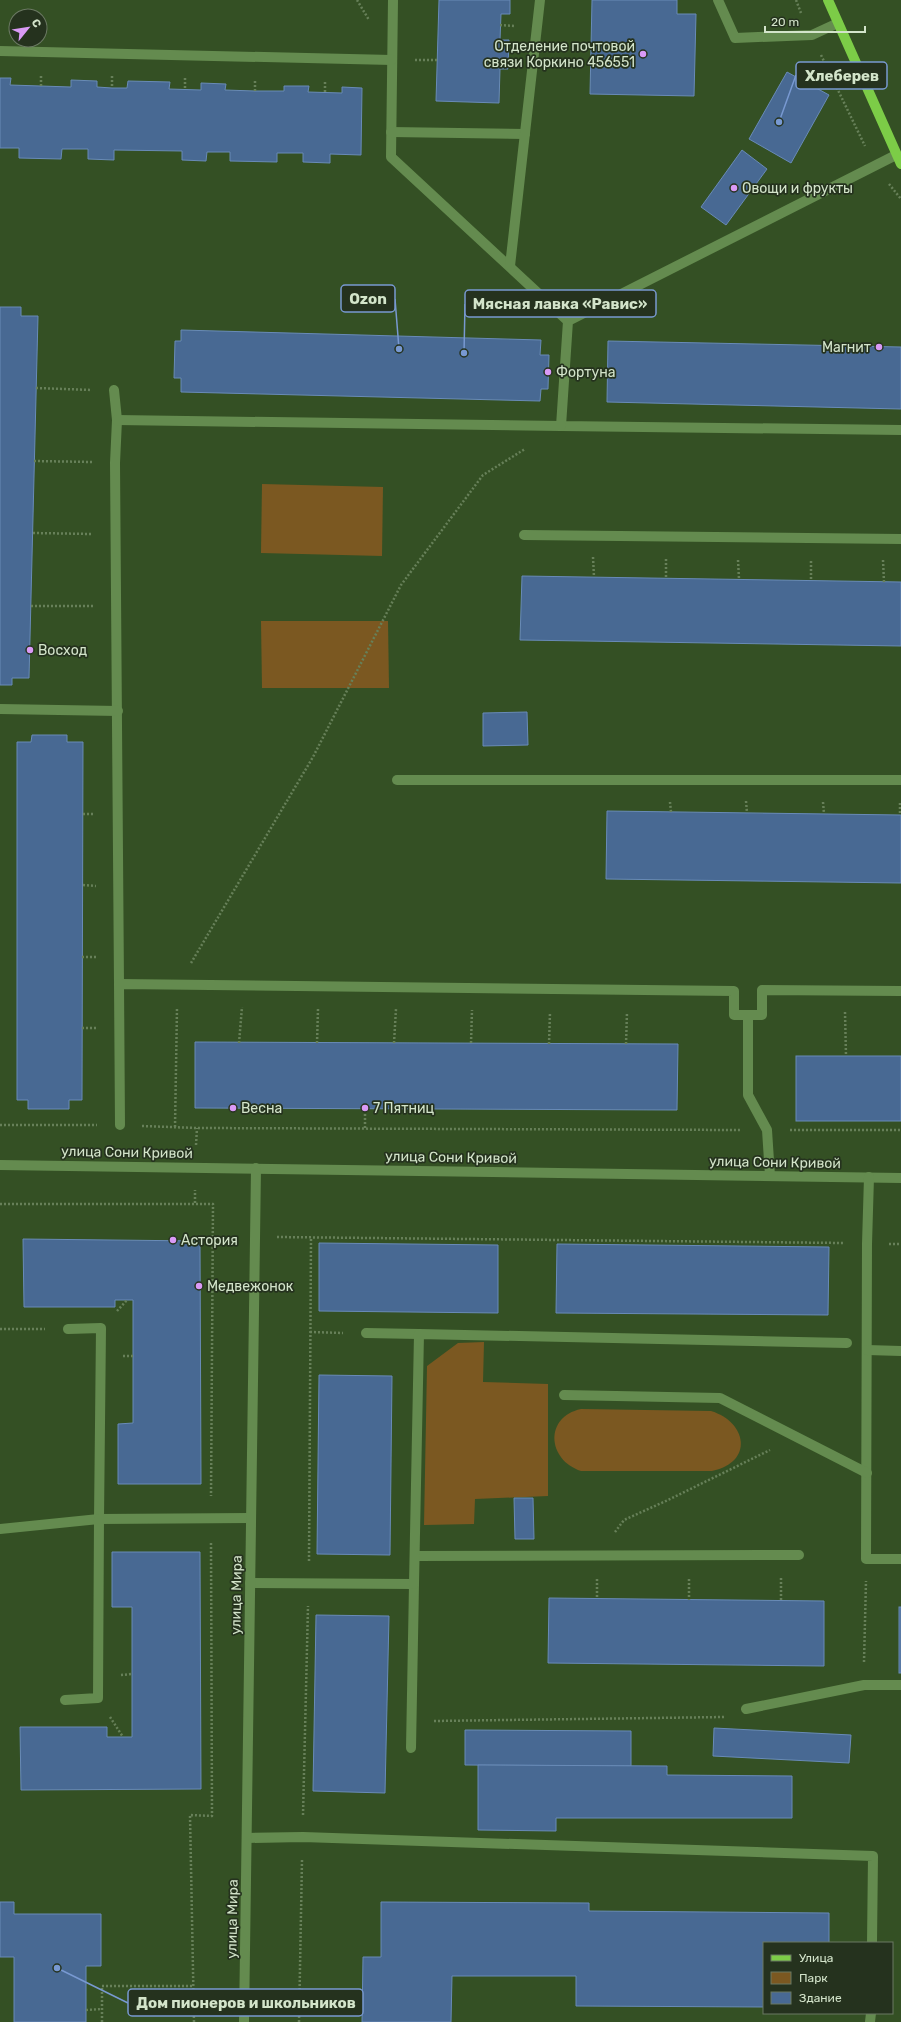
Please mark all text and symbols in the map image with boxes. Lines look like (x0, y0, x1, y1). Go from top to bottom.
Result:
north arrow (8, 8, 48, 48)
scale bar (765, 8, 865, 34)
text: 20 m (771, 15, 799, 29)
text: С (29, 17, 44, 30)
place label: Отделение почтовой связи Коркино 456551 (484, 38, 635, 71)
marker: Отделение почтовой связи Коркино 456551 (638, 49, 648, 59)
callout: Хлеберев (796, 62, 887, 89)
text: Хлеберев (805, 67, 879, 85)
place label: Овощи и фрукты (742, 180, 853, 197)
marker: Овощи и фрукты (729, 183, 739, 193)
callout: Ozon (341, 285, 395, 312)
text: Ozon (349, 290, 387, 308)
callout: Мясная лавка «Равис» (465, 290, 656, 317)
text: Мясная лавка «Равис» (473, 295, 647, 313)
place label: Магнит (822, 339, 871, 356)
marker: Магнит (874, 342, 884, 352)
place label: Фортуна (556, 364, 615, 381)
marker: Фортуна (543, 367, 553, 377)
place label: Восход (38, 642, 87, 659)
marker: Восход (25, 645, 35, 655)
place label: Весна (241, 1100, 282, 1117)
place label: 7 Пятниц (373, 1100, 434, 1117)
marker: Весна (228, 1103, 238, 1113)
marker: 7 Пятниц (360, 1103, 370, 1113)
street label: улица Сони Кривой (61, 1143, 193, 1162)
street label: улица Сони Кривой (385, 1148, 517, 1167)
street label: улица Сони Кривой (709, 1153, 841, 1172)
place label: Астория (181, 1232, 238, 1249)
marker: Астория (168, 1235, 178, 1245)
place label: Медвежонок (207, 1278, 294, 1295)
marker: Медвежонок (194, 1281, 204, 1291)
street label: улица Мира (227, 1555, 246, 1635)
street label: улица Мира (223, 1879, 242, 1959)
legend (763, 1942, 893, 2014)
text: Улица (799, 1951, 833, 1965)
text: Парк (799, 1971, 828, 1985)
callout: Дом пионеров и школьников (128, 1989, 363, 2016)
text: Здание (799, 1991, 842, 2005)
text: Дом пионеров и школьников (136, 1994, 356, 2012)

